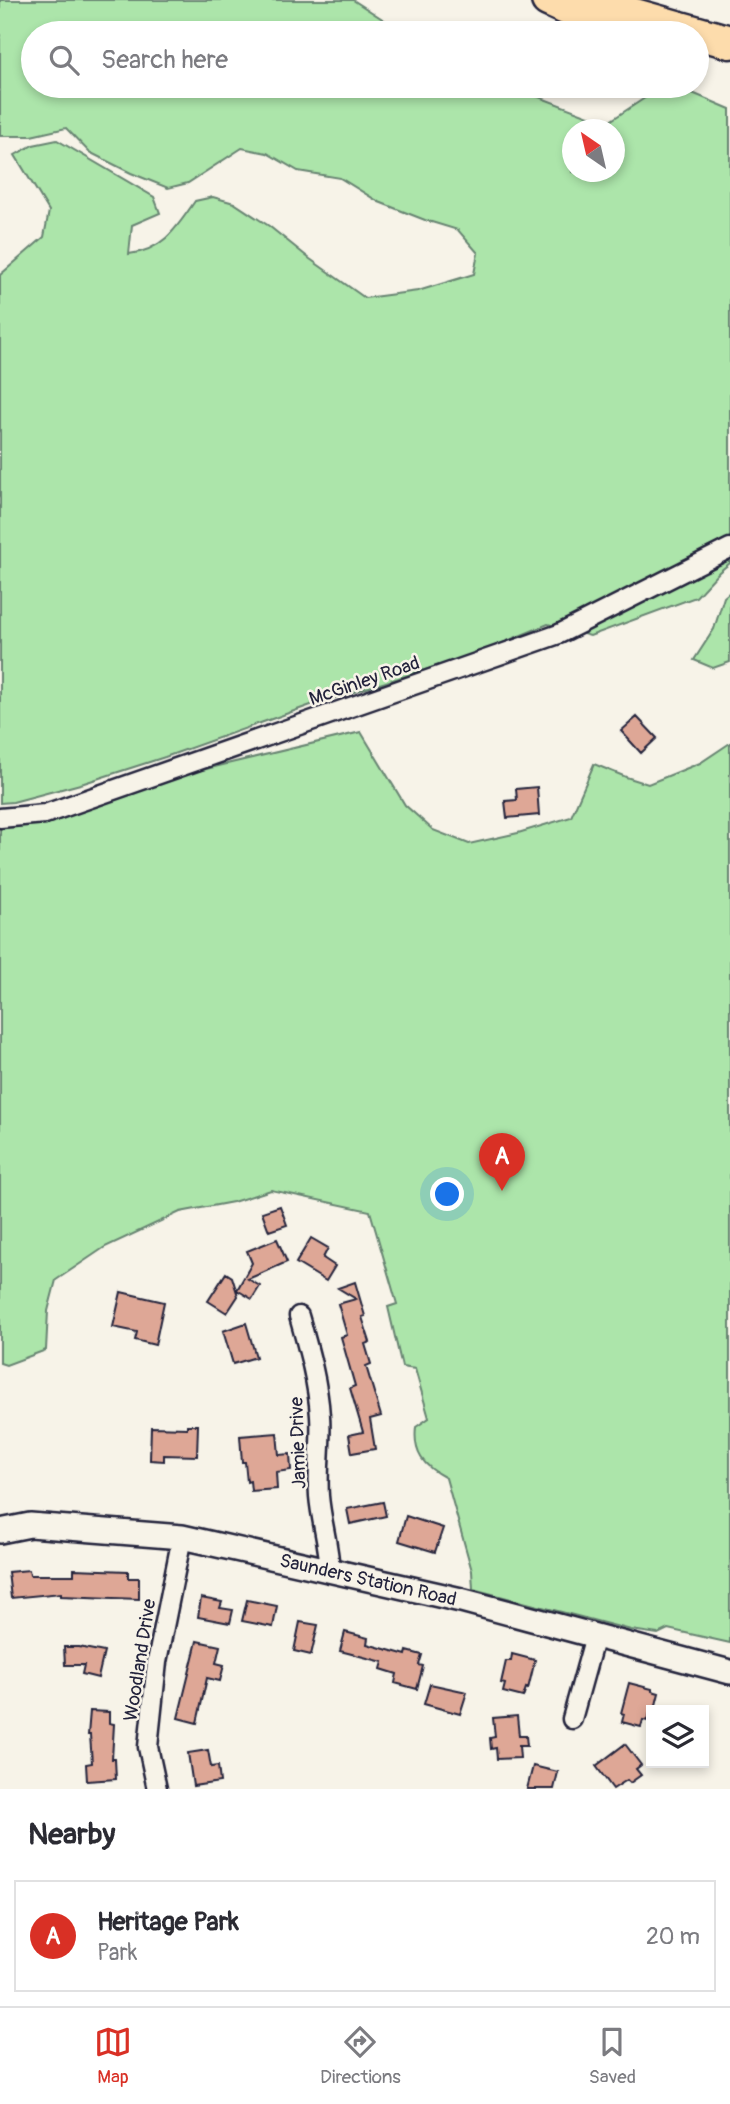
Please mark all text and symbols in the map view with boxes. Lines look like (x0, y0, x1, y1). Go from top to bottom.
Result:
search box (21, 21, 709, 98)
icon: search (45, 41, 83, 79)
text: Search here (101, 44, 228, 76)
north arrow (562, 119, 625, 182)
street label: McGinley Road (306, 651, 423, 711)
pin: A (479, 1133, 525, 1191)
your location (430, 1177, 464, 1211)
street label: Jamie Drive (284, 1396, 312, 1489)
street label: Saunders Station Road (277, 1548, 459, 1612)
street label: Woodland Drive (118, 1597, 162, 1723)
map controls (646, 1705, 709, 1768)
button: layers (646, 1705, 709, 1768)
text: Nearby (28, 1816, 115, 1853)
text: Heritage Park (97, 1906, 239, 1938)
text: A (46, 1922, 60, 1951)
text: 20 m (646, 1922, 700, 1951)
text: Park (97, 1938, 137, 1967)
tab: Map (94, 2023, 132, 2089)
tab: Directions (320, 2023, 401, 2089)
tab: Saved (589, 2023, 636, 2089)

